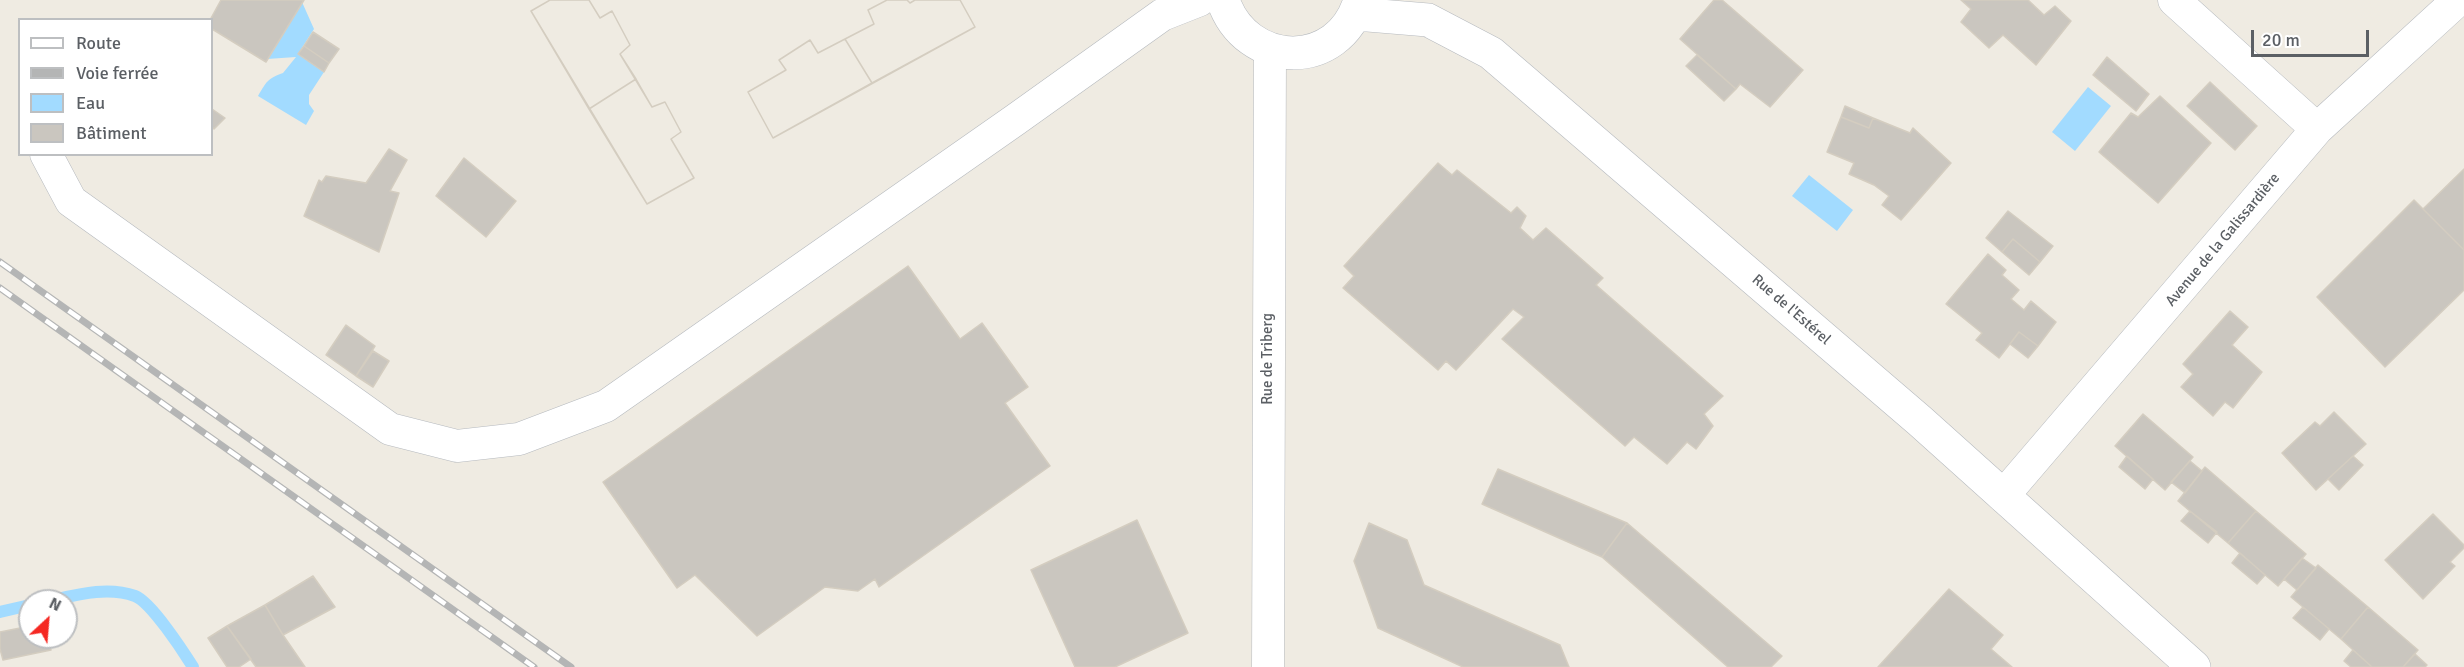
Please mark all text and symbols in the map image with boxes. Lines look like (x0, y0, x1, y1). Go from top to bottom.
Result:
legend (18, 18, 213, 156)
scale bar (2254, 18, 2372, 56)
text: 20 m (2262, 29, 2300, 51)
text: Route (76, 32, 121, 54)
text: Voie ferrée (76, 62, 158, 84)
text: Eau (76, 92, 105, 114)
text: Bâtiment (76, 122, 147, 144)
street label: Avenue de la Galissardière (2162, 170, 2284, 310)
street label: Rue de l'Estérel (1748, 271, 1834, 349)
street label: Rue de Triberg (1259, 313, 1277, 405)
north arrow (18, 589, 78, 649)
text: N (46, 593, 64, 616)

